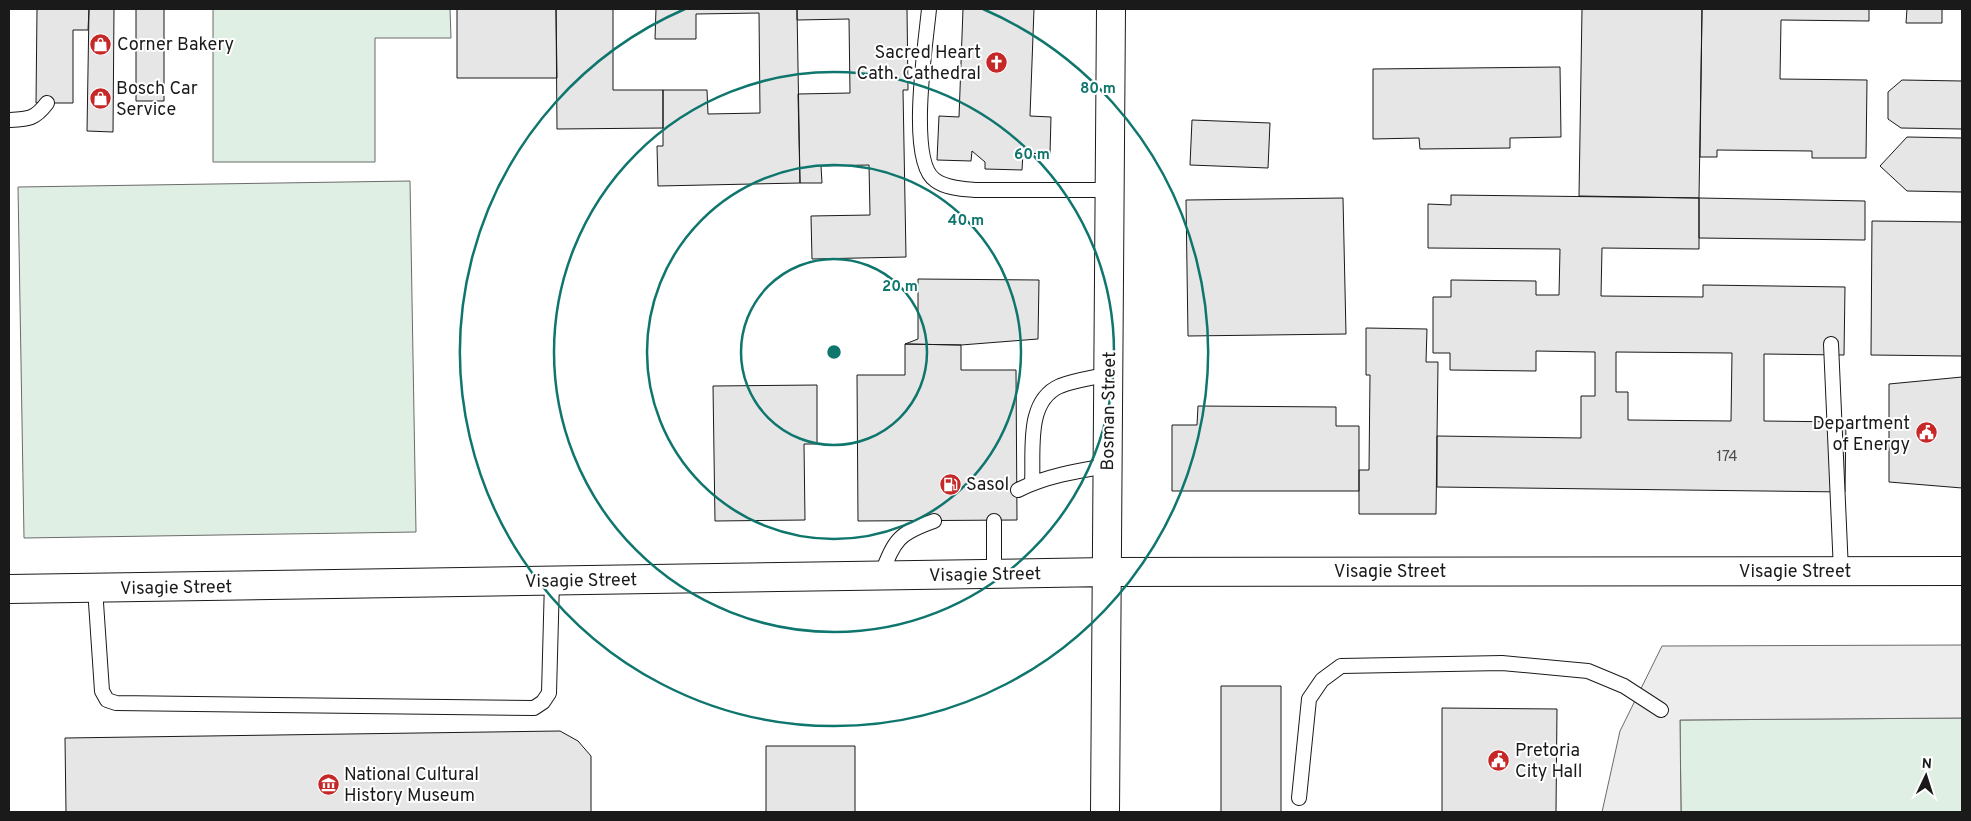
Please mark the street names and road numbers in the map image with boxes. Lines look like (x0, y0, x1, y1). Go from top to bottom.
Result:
street label: Bosman Street (1097, 351, 1122, 471)
street label: Visagie Street (1334, 561, 1446, 584)
street label: Visagie Street (1739, 561, 1851, 584)
street label: Visagie Street (929, 563, 1041, 588)
street label: Visagie Street (525, 569, 637, 594)
street label: Visagie Street (120, 576, 232, 601)

